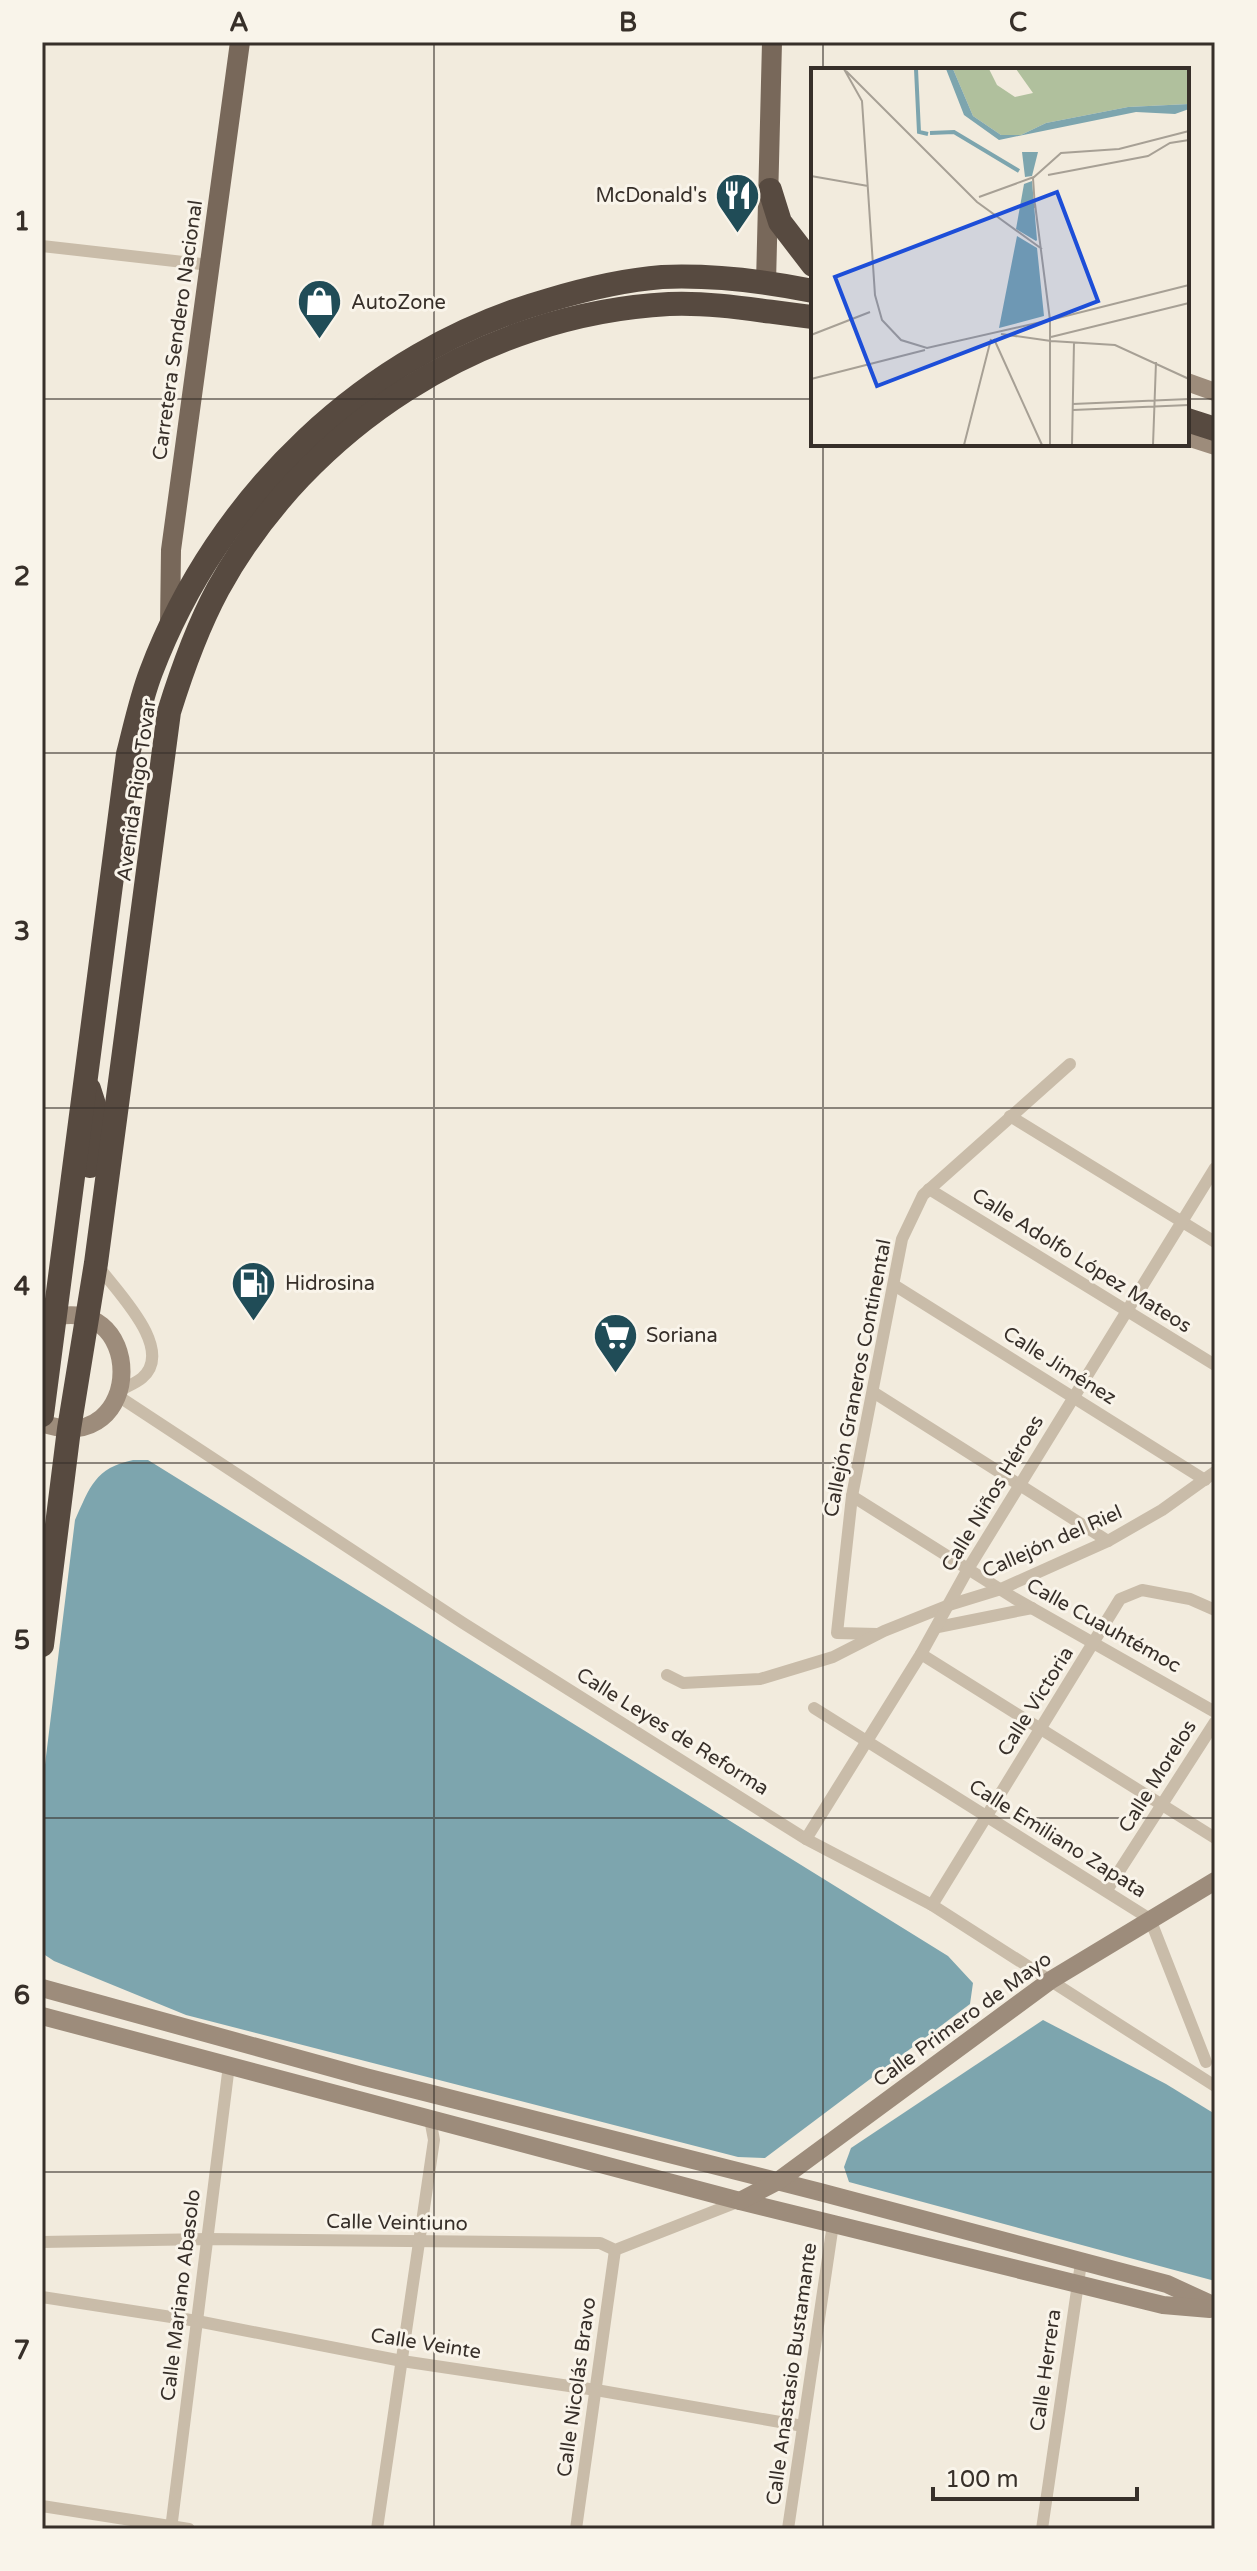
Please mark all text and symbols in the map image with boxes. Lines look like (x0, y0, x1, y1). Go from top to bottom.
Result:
text: A (229, 7, 249, 38)
text: B (619, 7, 637, 38)
text: C (1009, 7, 1027, 38)
inset map (811, 68, 1189, 446)
restaurant icon: McDonald's (714, 171, 762, 234)
place label: McDonald's (595, 184, 707, 208)
street label: Carretera Sendero Nacional (148, 199, 208, 462)
text: 1 (14, 206, 30, 237)
shop icon: AutoZone (296, 278, 344, 341)
place label: AutoZone (351, 291, 446, 315)
text: 2 (14, 561, 30, 592)
street label: Avenida Rigo Tovar (112, 697, 162, 883)
text: 3 (14, 916, 30, 947)
street label: Calle Adolfo López Mateos (967, 1183, 1196, 1338)
street label: Callejón Graneros Continental (819, 1237, 897, 1519)
fuel station icon: Hidrosina (230, 1259, 278, 1322)
text: 4 (14, 1271, 30, 1302)
place label: Hidrosina (285, 1272, 375, 1296)
supermarket icon: Soriana (591, 1311, 639, 1374)
street label: Calle Jiménez (998, 1321, 1121, 1410)
place label: Soriana (646, 1324, 718, 1348)
street label: Calle Niños Héroes (937, 1411, 1049, 1576)
street label: Callejón del Riel (979, 1500, 1126, 1584)
street label: Calle Cuauhtémoc (1022, 1573, 1185, 1678)
text: 5 (14, 1625, 30, 1656)
street label: Calle Victoria (993, 1642, 1079, 1761)
street label: Calle Leyes de Reforma (572, 1663, 773, 1801)
street label: Calle Morelos (1114, 1716, 1202, 1837)
street label: Calle Emiliano Zapata (964, 1774, 1151, 1903)
street label: Calle Primero de Mayo (869, 1947, 1056, 2092)
text: 6 (14, 1980, 30, 2011)
street label: Calle Mariano Abasolo (156, 2188, 206, 2402)
street label: Calle Veintiuno (326, 2210, 468, 2236)
street label: Calle Anastasio Bustamante (762, 2241, 822, 2507)
street label: Calle Nicolás Bravo (552, 2296, 601, 2479)
street label: Calle Herrera (1026, 2308, 1066, 2433)
street label: Calle Veinte (369, 2323, 483, 2365)
text: 7 (14, 2335, 30, 2366)
scale bar (933, 2451, 1137, 2501)
text: 100 m (945, 2465, 1019, 2494)

